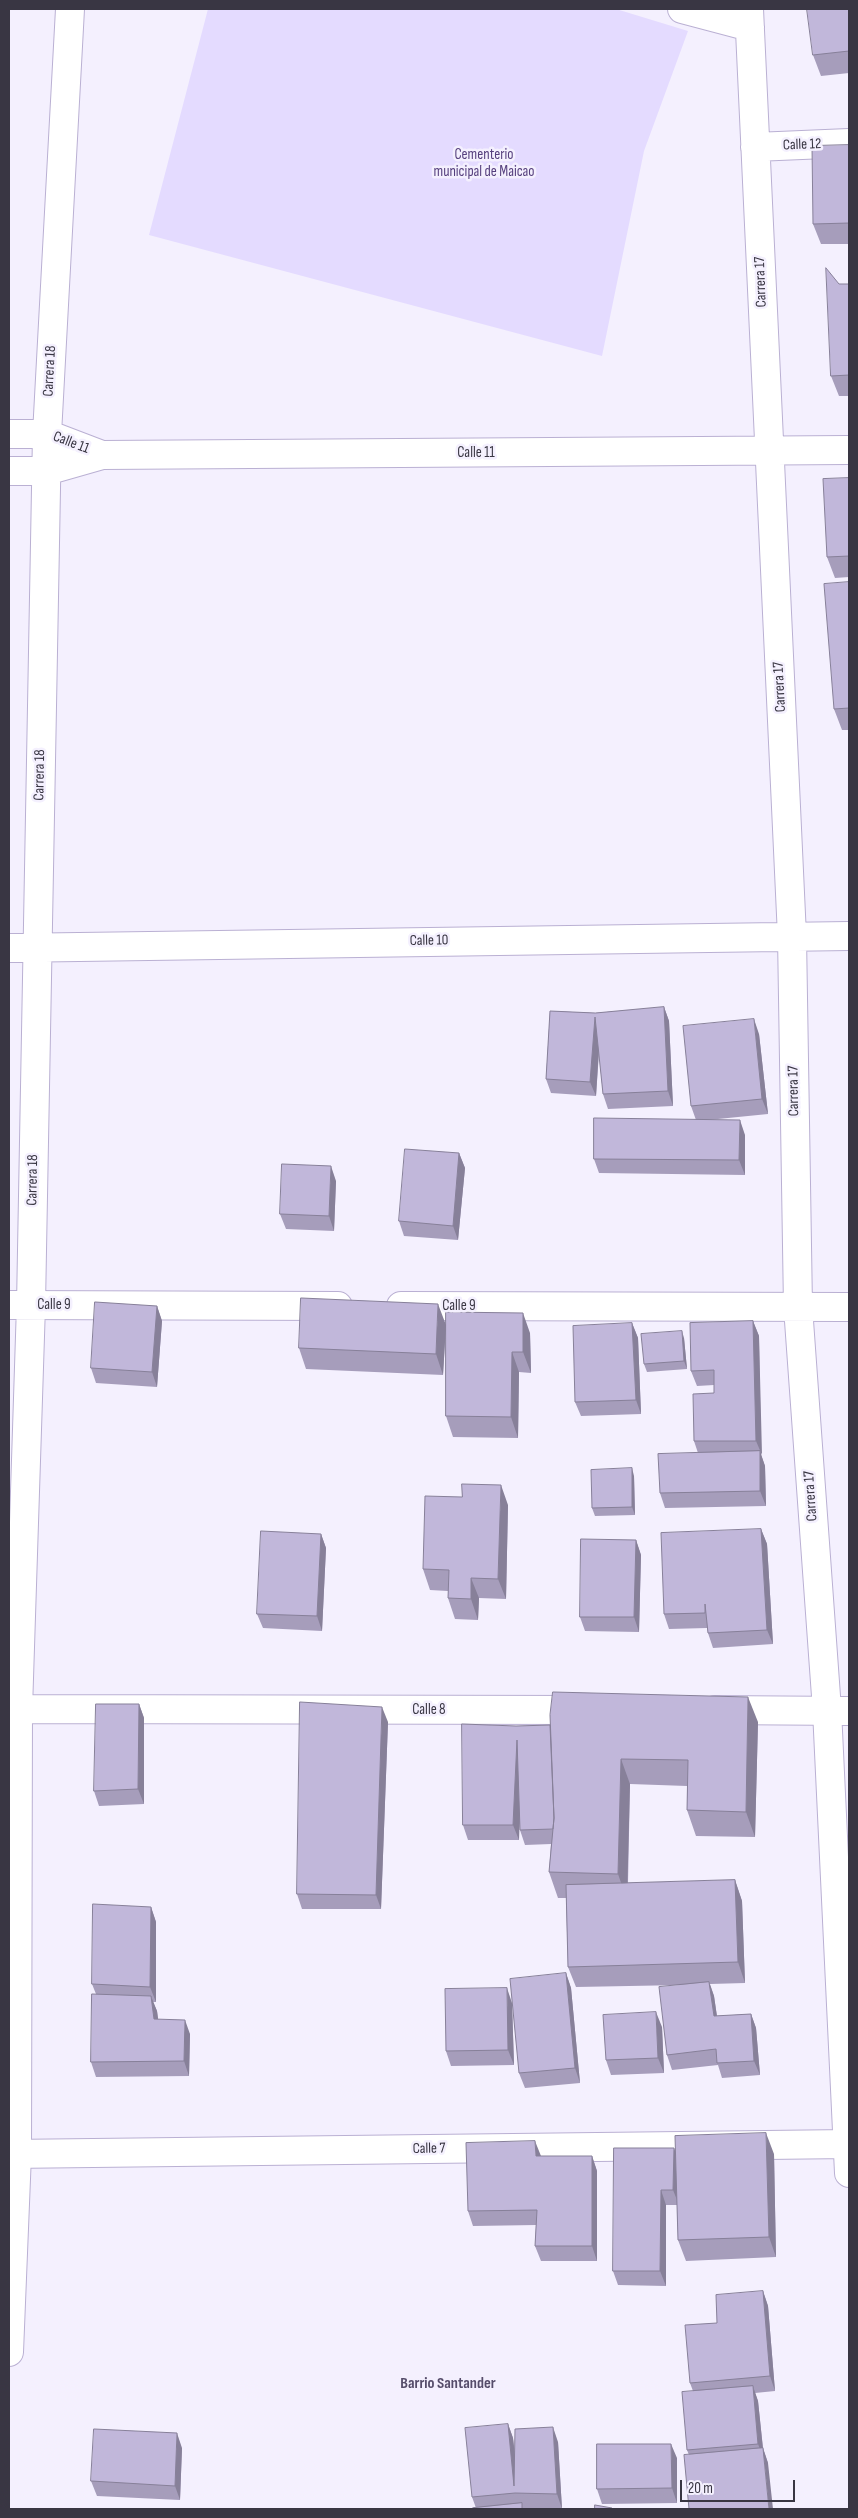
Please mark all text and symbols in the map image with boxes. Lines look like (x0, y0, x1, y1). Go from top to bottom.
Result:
street label: Calle 12 (783, 135, 821, 155)
park label: Cementerio municipal de Maicao (434, 146, 534, 181)
street label: Carrera 17 (751, 256, 771, 308)
street label: Carrera 18 (40, 345, 60, 397)
street label: Calle 11 (50, 428, 92, 458)
street label: Calle 11 (457, 444, 495, 462)
street label: Carrera 17 (770, 661, 790, 713)
street label: Carrera 18 (31, 749, 49, 801)
street label: Calle 10 (409, 932, 449, 950)
street label: Carrera 17 (785, 1066, 803, 1116)
street label: Carrera 18 (24, 1154, 42, 1206)
street label: Calle 9 (37, 1296, 71, 1314)
street label: Calle 9 (442, 1297, 476, 1315)
street label: Carrera 17 (800, 1470, 822, 1522)
street label: Calle 8 (412, 1701, 446, 1719)
street label: Calle 7 (412, 2140, 446, 2158)
district label: Barrio Santander (400, 2374, 496, 2394)
scale bar (683, 2470, 798, 2502)
text: 20 m (688, 2479, 713, 2498)

